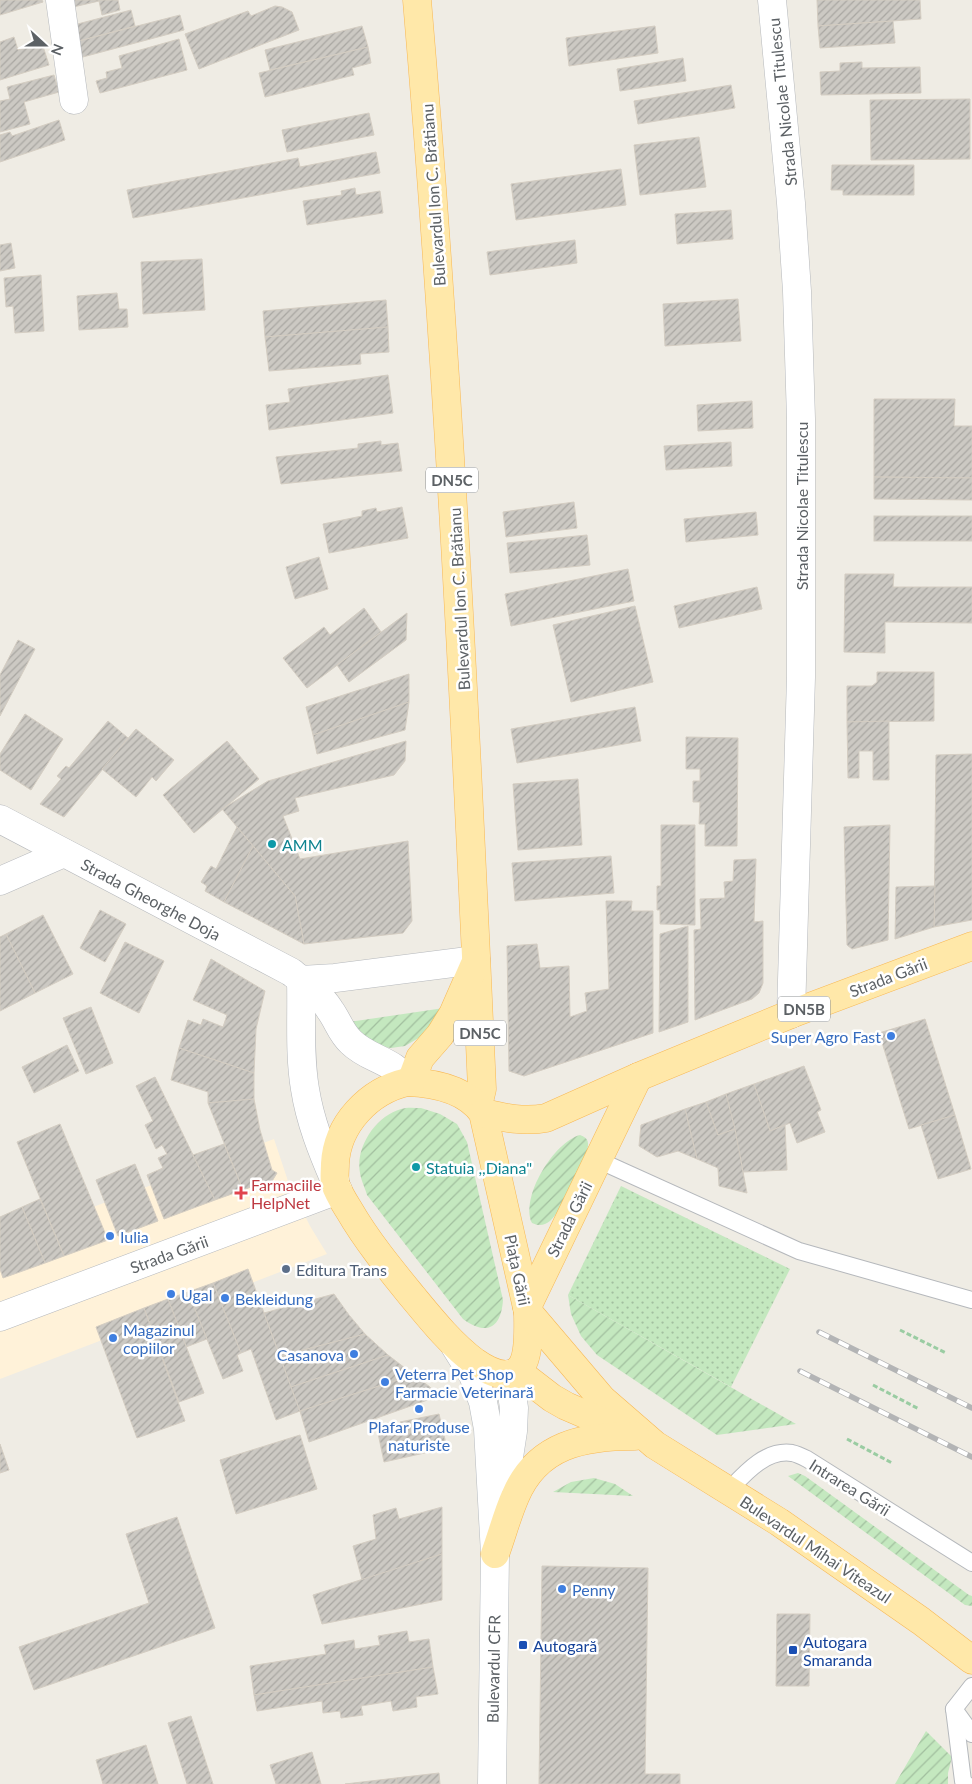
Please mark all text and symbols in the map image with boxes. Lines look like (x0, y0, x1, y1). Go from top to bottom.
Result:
street label: Strada Nicolae Titulescu (764, 17, 800, 187)
north arrow (20, 20, 70, 70)
text: N (48, 42, 67, 58)
street label: Bulevardul Ion C. Brătianu (417, 103, 449, 287)
street label: Strada Nicolae Titulescu (792, 422, 811, 590)
road number: DN5C (426, 468, 478, 492)
street label: Bulevardul Ion C. Brătianu (445, 507, 473, 691)
place label: AMM (282, 835, 323, 854)
marker: AMM (266, 838, 278, 850)
street label: Strada Gheorghe Doja (78, 854, 224, 944)
street label: Strada Gării (846, 953, 930, 1001)
road number: DN5B (778, 996, 830, 1022)
road number: DN5C (454, 1020, 506, 1046)
place label: Super Agro Fast (771, 1027, 881, 1046)
marker: Super Agro Fast (885, 1030, 897, 1042)
place label: Statuia ,,Diana" (426, 1158, 532, 1177)
marker: Statuia ,,Diana" (410, 1161, 422, 1173)
place label: Farmaciile HelpNet (251, 1175, 321, 1212)
street label: Strada Gării (543, 1178, 595, 1260)
marker: Farmaciile HelpNet (235, 1187, 247, 1199)
place label: Iulia (120, 1227, 149, 1246)
marker: Iulia (104, 1230, 116, 1242)
street label: Strada Gării (127, 1231, 211, 1277)
street label: Piața Gării (501, 1233, 535, 1307)
place label: Editura Trans (296, 1260, 387, 1279)
marker: Editura Trans (280, 1263, 292, 1275)
place label: Ugal (181, 1285, 212, 1304)
marker: Ugal (165, 1288, 177, 1300)
place label: Bekleidung (235, 1289, 313, 1308)
marker: Bekleidung (219, 1292, 231, 1304)
place label: Magazinul copiilor (123, 1320, 195, 1357)
marker: Magazinul copiilor (107, 1332, 119, 1344)
place label: Casanova (277, 1345, 344, 1364)
marker: Casanova (348, 1348, 360, 1360)
place label: Veterra Pet Shop Farmacie Veterinară (395, 1364, 534, 1401)
marker: Veterra Pet Shop Farmacie Veterinară (379, 1376, 391, 1388)
marker: Plafar Produse naturiste (413, 1403, 425, 1415)
place label: Plafar Produse naturiste (368, 1417, 470, 1454)
street label: Intrarea Gării (806, 1455, 894, 1519)
street label: Bulevardul Mihai Viteazul (737, 1491, 895, 1607)
place label: Penny (572, 1580, 616, 1599)
marker: Penny (556, 1583, 568, 1595)
street label: Bulevardul CFR (483, 1615, 503, 1723)
place label: Autogara Smaranda (803, 1632, 872, 1669)
place label: Autogară (533, 1636, 597, 1655)
marker: Autogară (517, 1639, 529, 1651)
marker: Autogara Smaranda (787, 1644, 799, 1656)

